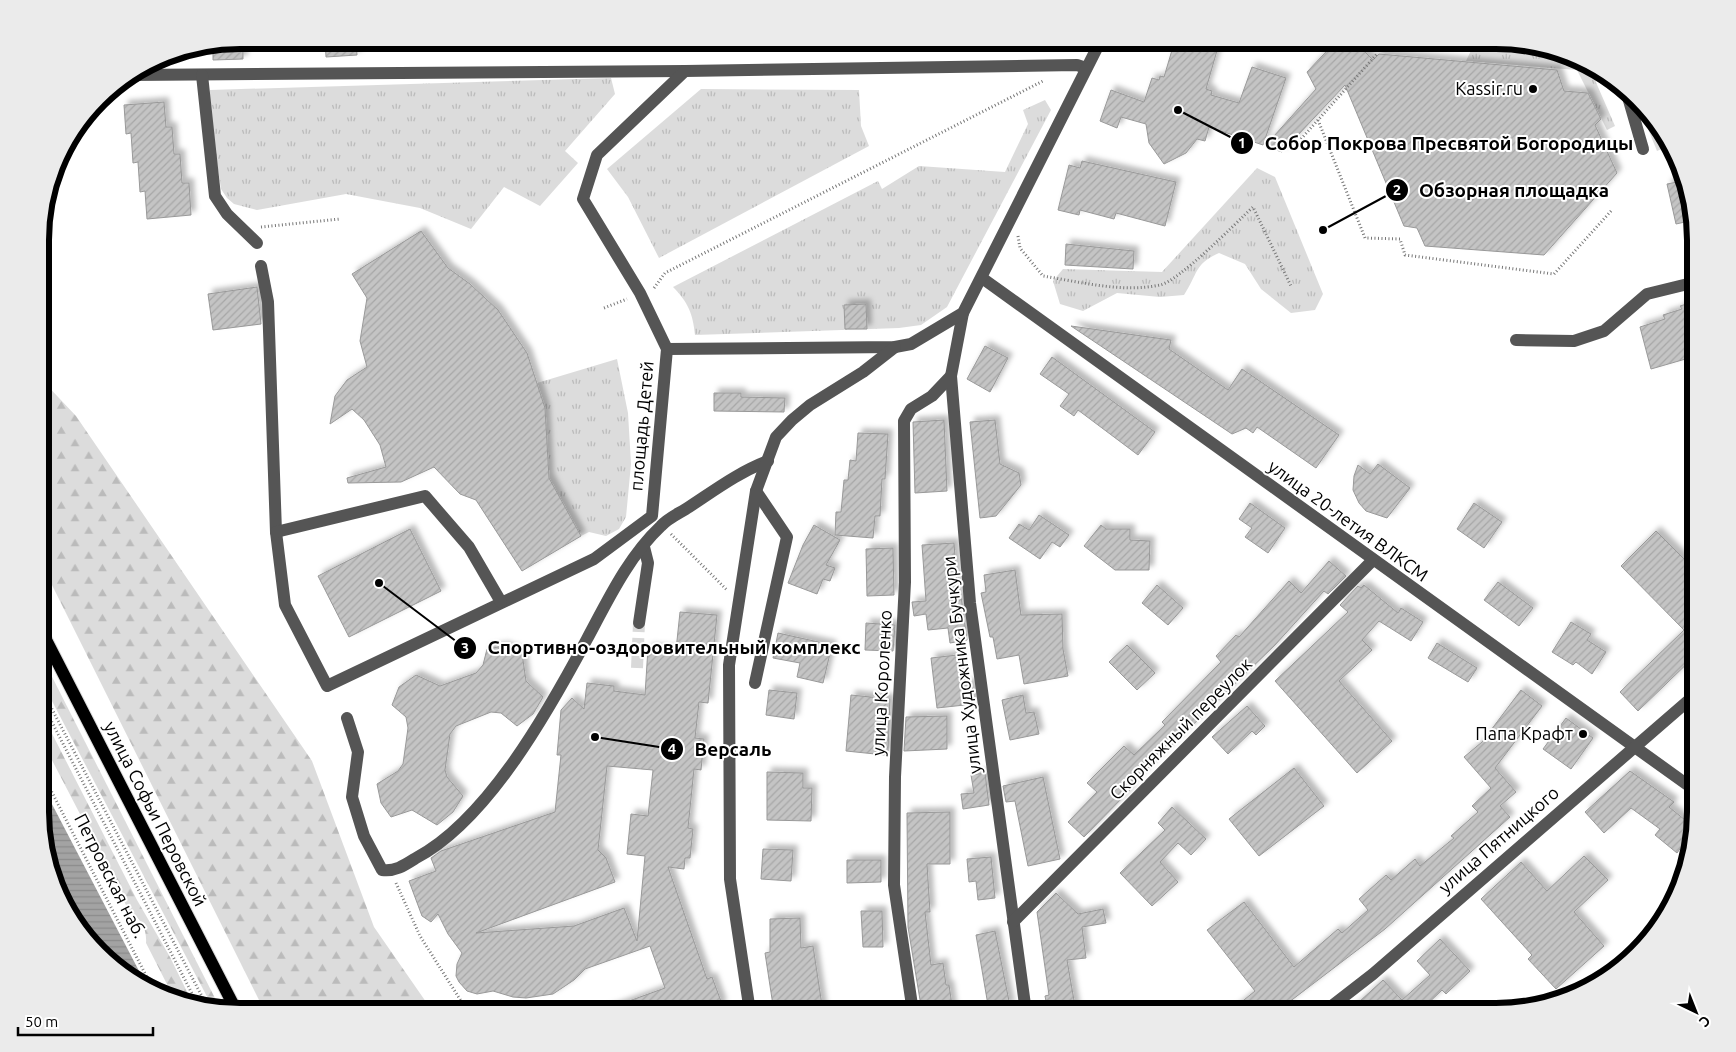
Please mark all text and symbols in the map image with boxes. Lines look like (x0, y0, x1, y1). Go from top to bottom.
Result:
place label: Kassir.ru (1455, 78, 1523, 98)
marker: Kassir.ru (1527, 83, 1539, 95)
callout: Собор Покрова Пресвятой Богородицы (1230, 126, 1643, 160)
text: Собор Покрова Пресвятой Богородицы (1265, 132, 1633, 154)
text: 1 (1238, 134, 1246, 151)
callout: Обзорная площадка (1384, 173, 1620, 207)
text: Обзорная площадка (1419, 179, 1609, 201)
text: 2 (1393, 181, 1401, 198)
street label: площадь Детей (625, 360, 657, 492)
street label: улица 20-летия ВЛКСМ (1265, 455, 1433, 585)
street label: улица Художника Бучкури (938, 555, 984, 775)
street label: улица Короленко (867, 609, 895, 756)
callout: Спортивно-оздоровительный комплекс (452, 631, 870, 665)
text: Спортивно-оздоровительный комплекс (488, 636, 861, 658)
text: 3 (461, 639, 469, 656)
street label: Скорняжный переулок (1105, 653, 1255, 803)
street label: улица Софьи Перовской (101, 718, 211, 909)
place label: Папа Крафт (1475, 723, 1573, 743)
marker: Папа Крафт (1577, 728, 1589, 740)
callout: Версаль (660, 732, 782, 766)
text: Версаль (695, 738, 771, 760)
text: 4 (668, 740, 676, 757)
street label: улица Пятницкого (1434, 782, 1562, 897)
street label: Петровская наб. (71, 810, 151, 941)
north arrow (1671, 987, 1721, 1037)
scale bar (18, 1004, 152, 1036)
text: 50 m (25, 1013, 58, 1030)
text: С (1696, 1013, 1714, 1030)

